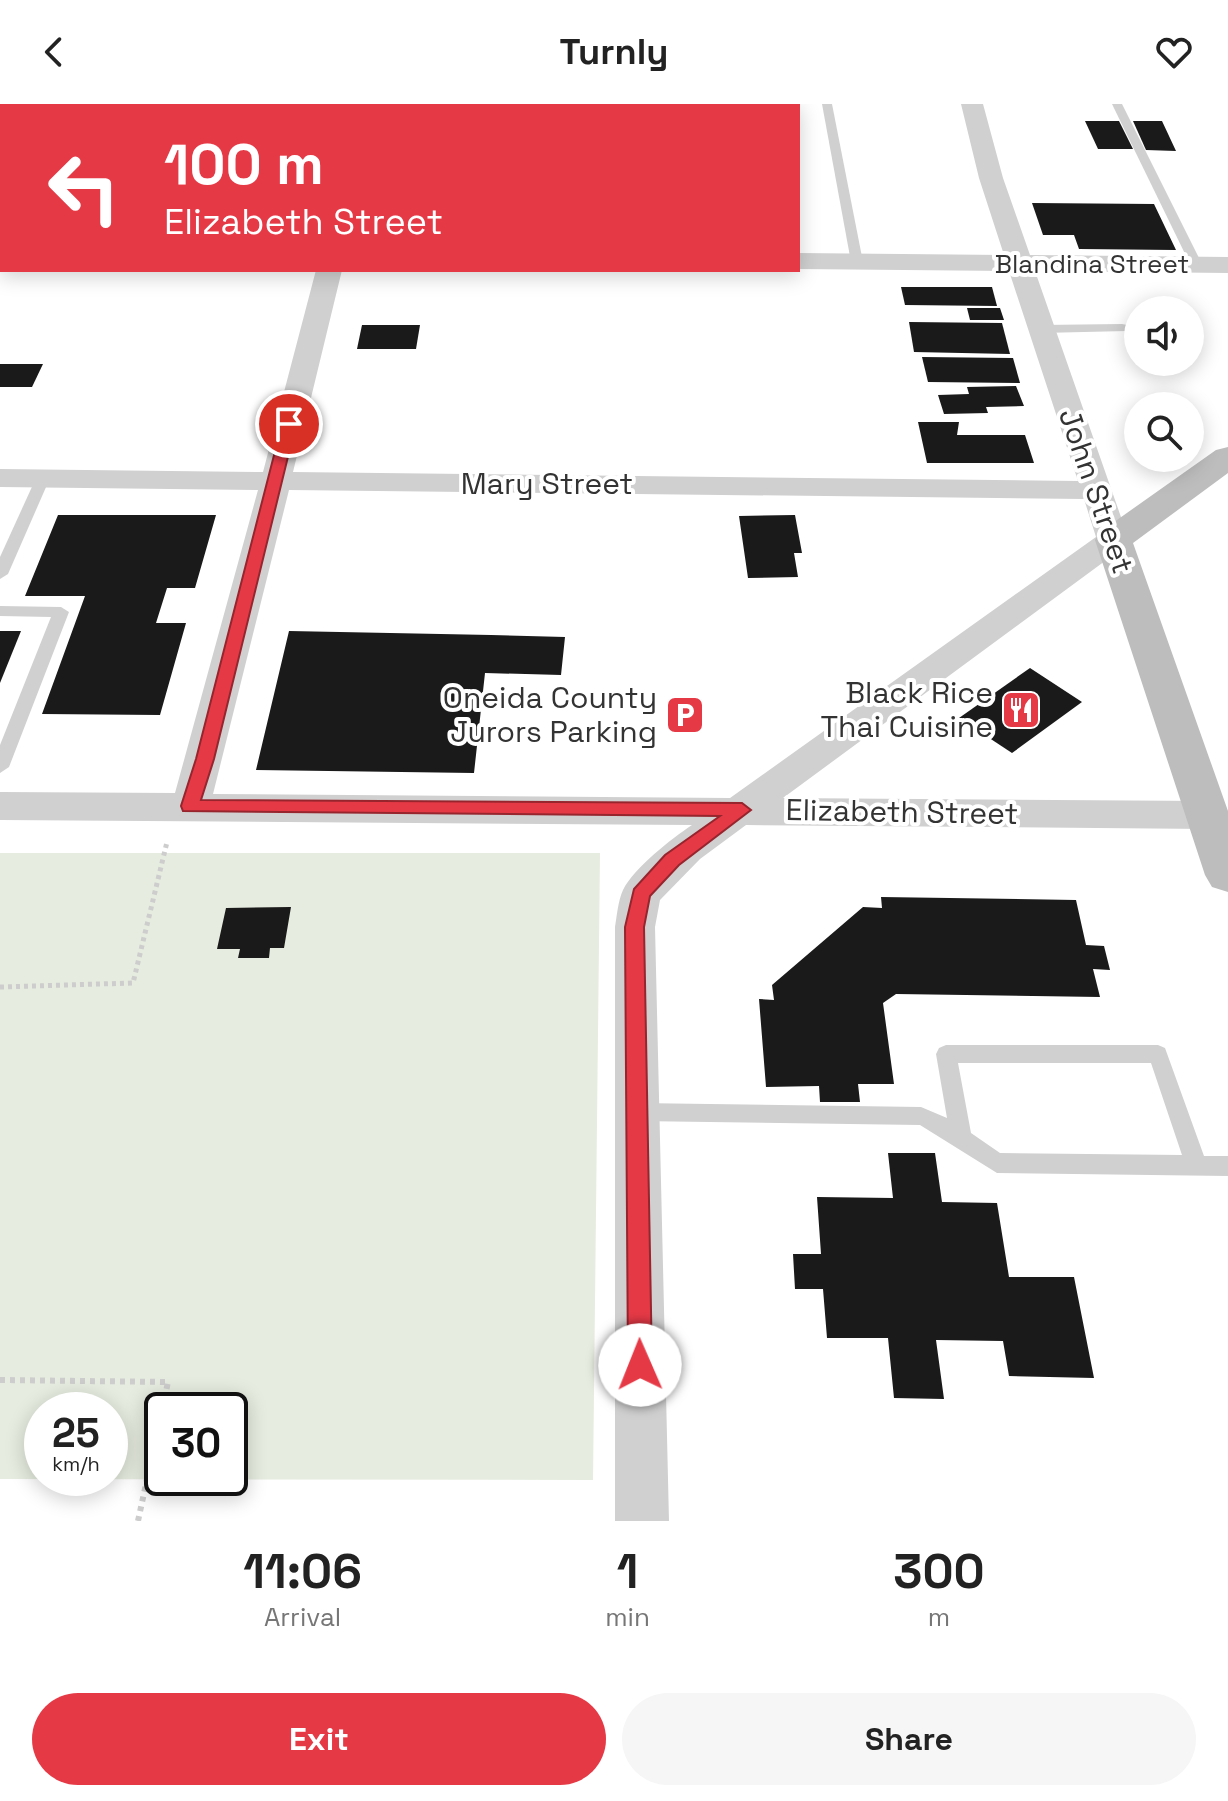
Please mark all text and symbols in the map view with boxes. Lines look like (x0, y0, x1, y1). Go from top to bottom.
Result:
text: Turnly (560, 29, 668, 75)
icon: back (32, 30, 76, 74)
icon: heart (1152, 30, 1196, 74)
text: 100 m (164, 129, 324, 200)
icon: left (32, 136, 136, 240)
text: Elizabeth Street (164, 199, 443, 245)
street label: Blandina Street (995, 247, 1189, 281)
map controls (1124, 296, 1204, 472)
button: sound (1124, 296, 1204, 376)
pin (255, 390, 323, 458)
button: search (1124, 392, 1204, 472)
icon: arrive (267, 402, 311, 446)
street label: John Street (1050, 403, 1143, 578)
street label: Mary Street (461, 464, 633, 503)
place label: Black Rice Thai Cuisine (820, 673, 993, 746)
place label: Oneida County Jurors Parking (443, 678, 657, 751)
restaurant icon: Black Rice Thai Cuisine (1000, 689, 1042, 731)
parking icon: Oneida County Jurors Parking (664, 694, 706, 736)
street label: Elizabeth Street (785, 790, 1019, 833)
position arrow (598, 1323, 682, 1407)
speed limit sign: 30 (144, 1392, 248, 1496)
text: 25 (52, 1408, 100, 1459)
text: km/h (52, 1451, 100, 1477)
text: 11:06 (243, 1541, 362, 1602)
text: 1 (617, 1541, 638, 1602)
text: 300 (893, 1541, 985, 1602)
text: Arrival (264, 1600, 341, 1634)
text: min (605, 1600, 650, 1634)
text: m (928, 1600, 950, 1634)
button: Exit (32, 1693, 606, 1785)
button: Share (622, 1693, 1196, 1785)

